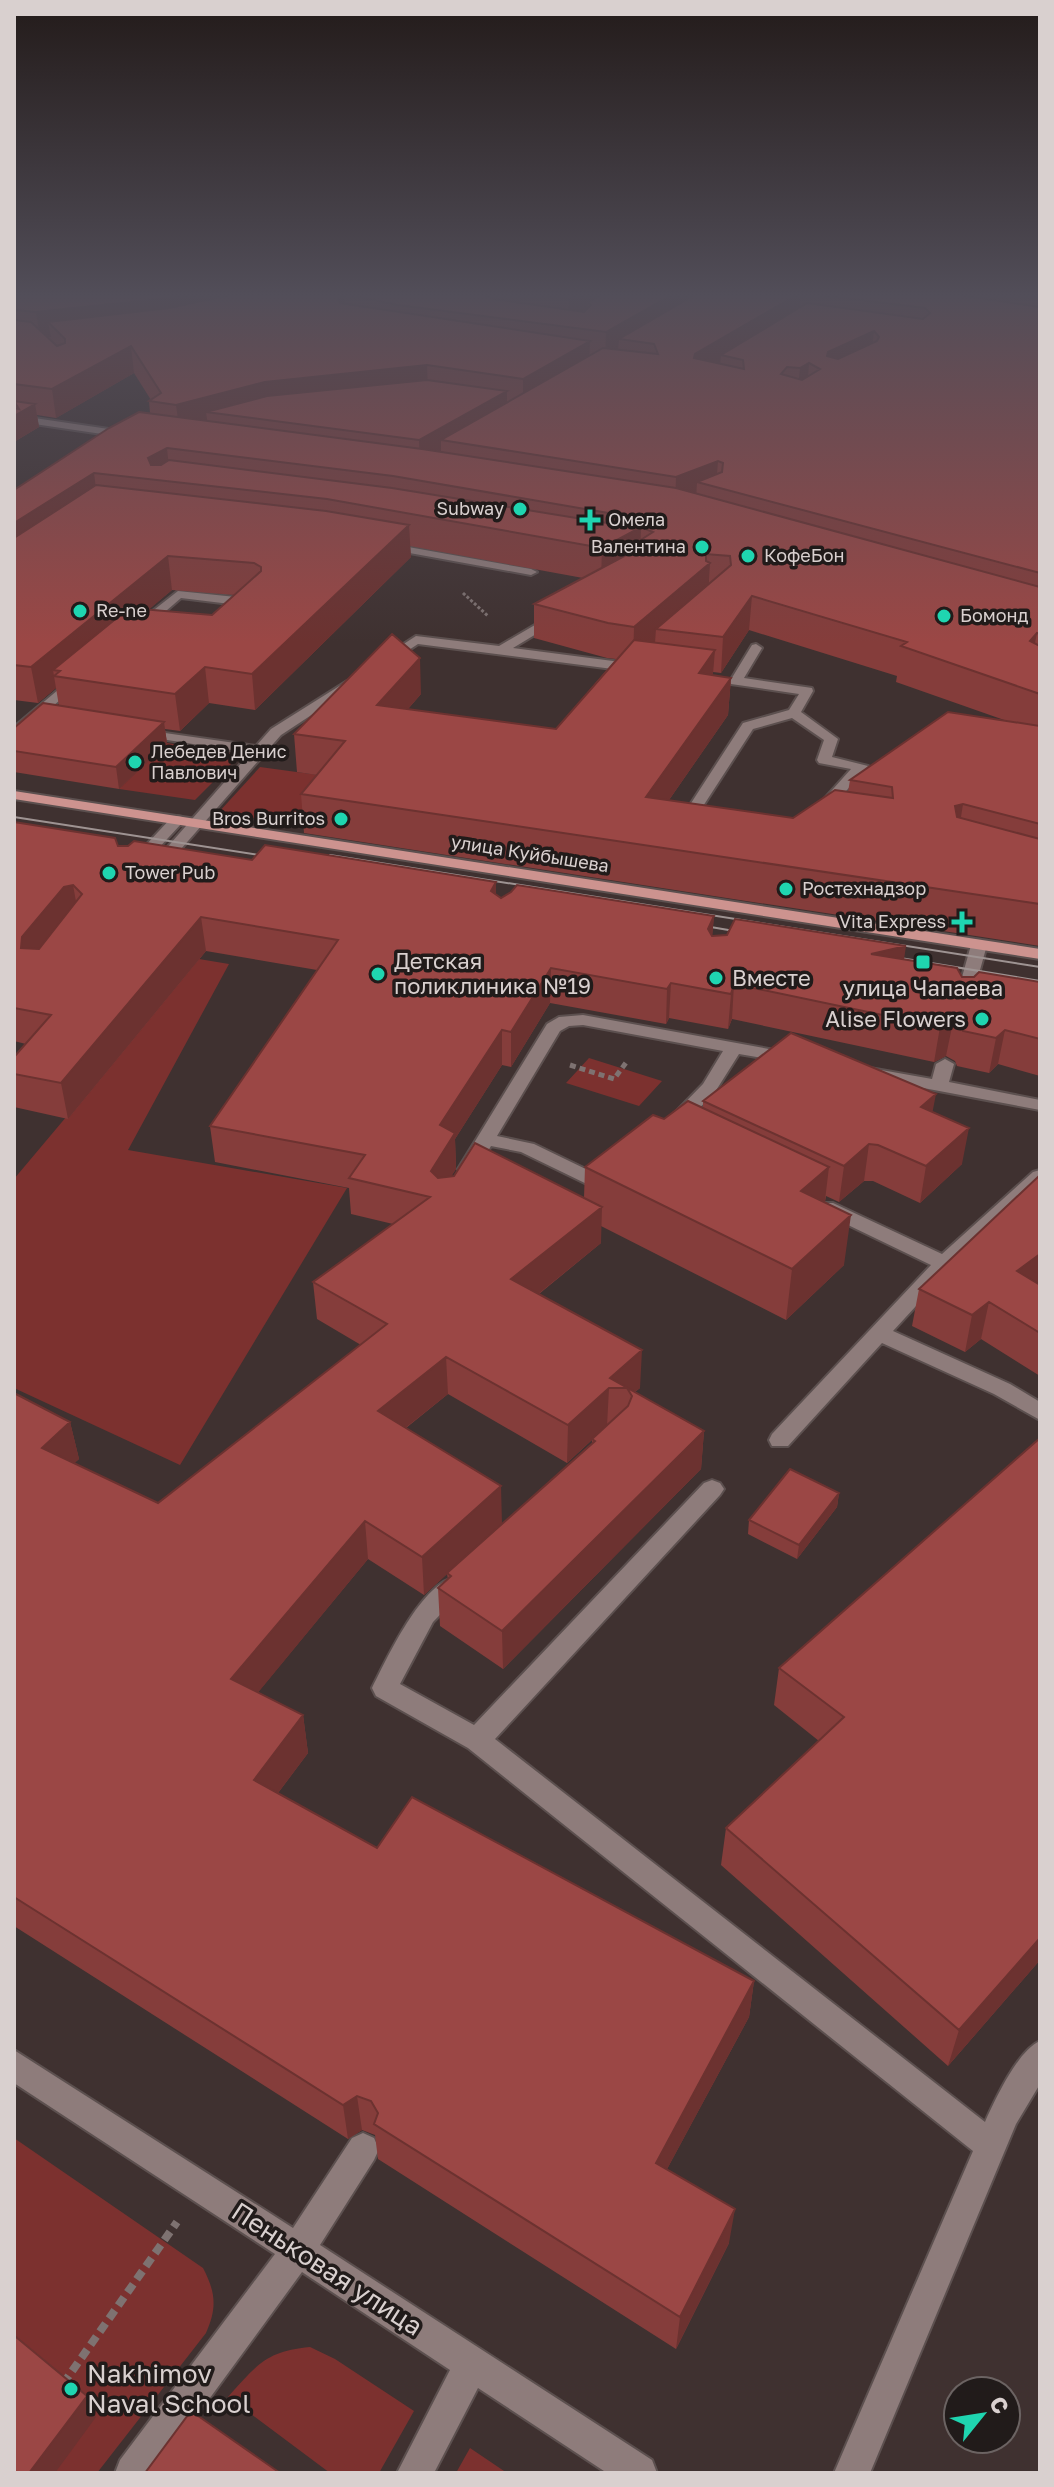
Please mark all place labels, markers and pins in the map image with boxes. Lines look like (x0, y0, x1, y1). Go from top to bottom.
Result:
place label: Subway (437, 497, 504, 519)
marker: Subway (511, 500, 529, 518)
place label: Омела (608, 508, 665, 530)
marker: Омела (579, 509, 601, 531)
place label: Валентина (591, 535, 686, 557)
marker: Валентина (693, 538, 711, 556)
place label: КофеБон (764, 544, 845, 566)
marker: КофеБон (739, 547, 757, 565)
place label: Re-ne (96, 599, 147, 621)
marker: Re-ne (71, 602, 89, 620)
place label: Бомонд (960, 604, 1029, 626)
marker: Бомонд (935, 607, 953, 625)
place label: Лебедев Денис Павлович (151, 740, 287, 783)
marker: Лебедев Денис Павлович (126, 753, 144, 771)
place label: Bros Burritos (212, 807, 325, 829)
marker: Bros Burritos (332, 810, 350, 828)
place label: Tower Pub (125, 861, 215, 883)
marker: Tower Pub (100, 864, 118, 882)
place label: Ростехнадзор (802, 877, 926, 899)
marker: Ростехнадзор (777, 880, 795, 898)
place label: Vita Express (839, 910, 946, 932)
marker: Vita Express (953, 913, 971, 931)
place label: Детская поликлиника №19 (394, 947, 591, 999)
marker: улица Чапаева (914, 953, 932, 971)
place label: Вместе (732, 964, 811, 991)
marker: Детская поликлиника №19 (369, 965, 387, 983)
marker: Вместе (707, 969, 725, 987)
place label: улица Чапаева (843, 974, 1003, 1001)
place label: Alise Flowers (825, 1005, 966, 1032)
marker: Alise Flowers (973, 1010, 991, 1028)
place label: Nakhimov Naval School (87, 2358, 251, 2419)
marker: Nakhimov Naval School (62, 2380, 80, 2398)

